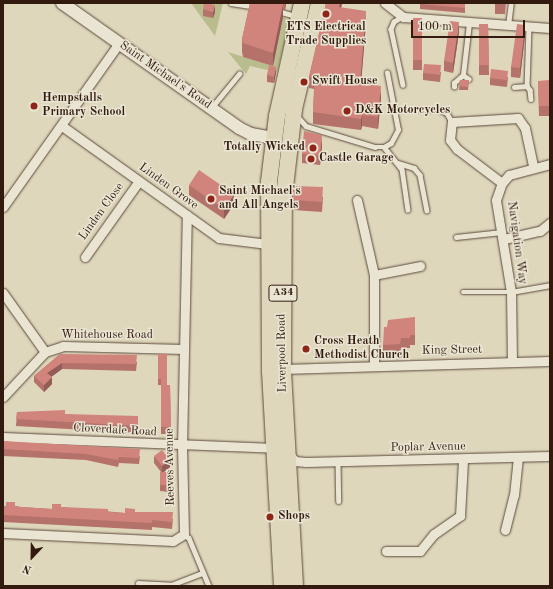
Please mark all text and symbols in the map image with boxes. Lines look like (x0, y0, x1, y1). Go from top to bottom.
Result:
marker: ETS Electrical Trade Supplies (321, 9, 331, 19)
scale bar (413, 12, 527, 38)
place label: ETS Electrical Trade Supplies (286, 21, 366, 49)
text: 100 m (418, 21, 452, 33)
street label: Saint Michael's Road (116, 39, 214, 113)
place label: Swift House (312, 75, 378, 89)
marker: Swift House (299, 77, 309, 87)
place label: Hempstalls Primary School (42, 92, 125, 120)
marker: Hempstalls Primary School (29, 101, 39, 111)
place label: D&K Motorcycles (355, 104, 450, 118)
marker: D&K Motorcycles (342, 106, 352, 116)
place label: Totally Wicked (223, 141, 305, 155)
marker: Totally Wicked (308, 143, 318, 153)
place label: Castle Garage (319, 152, 394, 166)
marker: Castle Garage (306, 154, 316, 164)
street label: Linden Grove (136, 161, 200, 213)
street label: Linden Close (76, 181, 128, 243)
place label: Saint Michael's and All Angels (219, 185, 301, 213)
marker: Saint Michael's and All Angels (206, 194, 216, 204)
street label: Navigation Way (503, 200, 529, 286)
road number: A34 (268, 284, 298, 302)
street label: Liverpool Road (275, 313, 291, 393)
street label: Whitehouse Road (61, 329, 153, 343)
place label: Cross Heath Methodist Church (314, 335, 409, 363)
street label: King Street (422, 343, 482, 359)
marker: Cross Heath Methodist Church (301, 344, 311, 354)
street label: Cloverdale Road (73, 422, 157, 440)
street label: Reeves Avenue (163, 428, 179, 506)
street label: Poplar Avenue (390, 440, 466, 456)
place label: Shops (278, 510, 310, 524)
marker: Shops (265, 512, 275, 522)
north arrow (12, 537, 52, 577)
text: N (21, 562, 33, 575)

